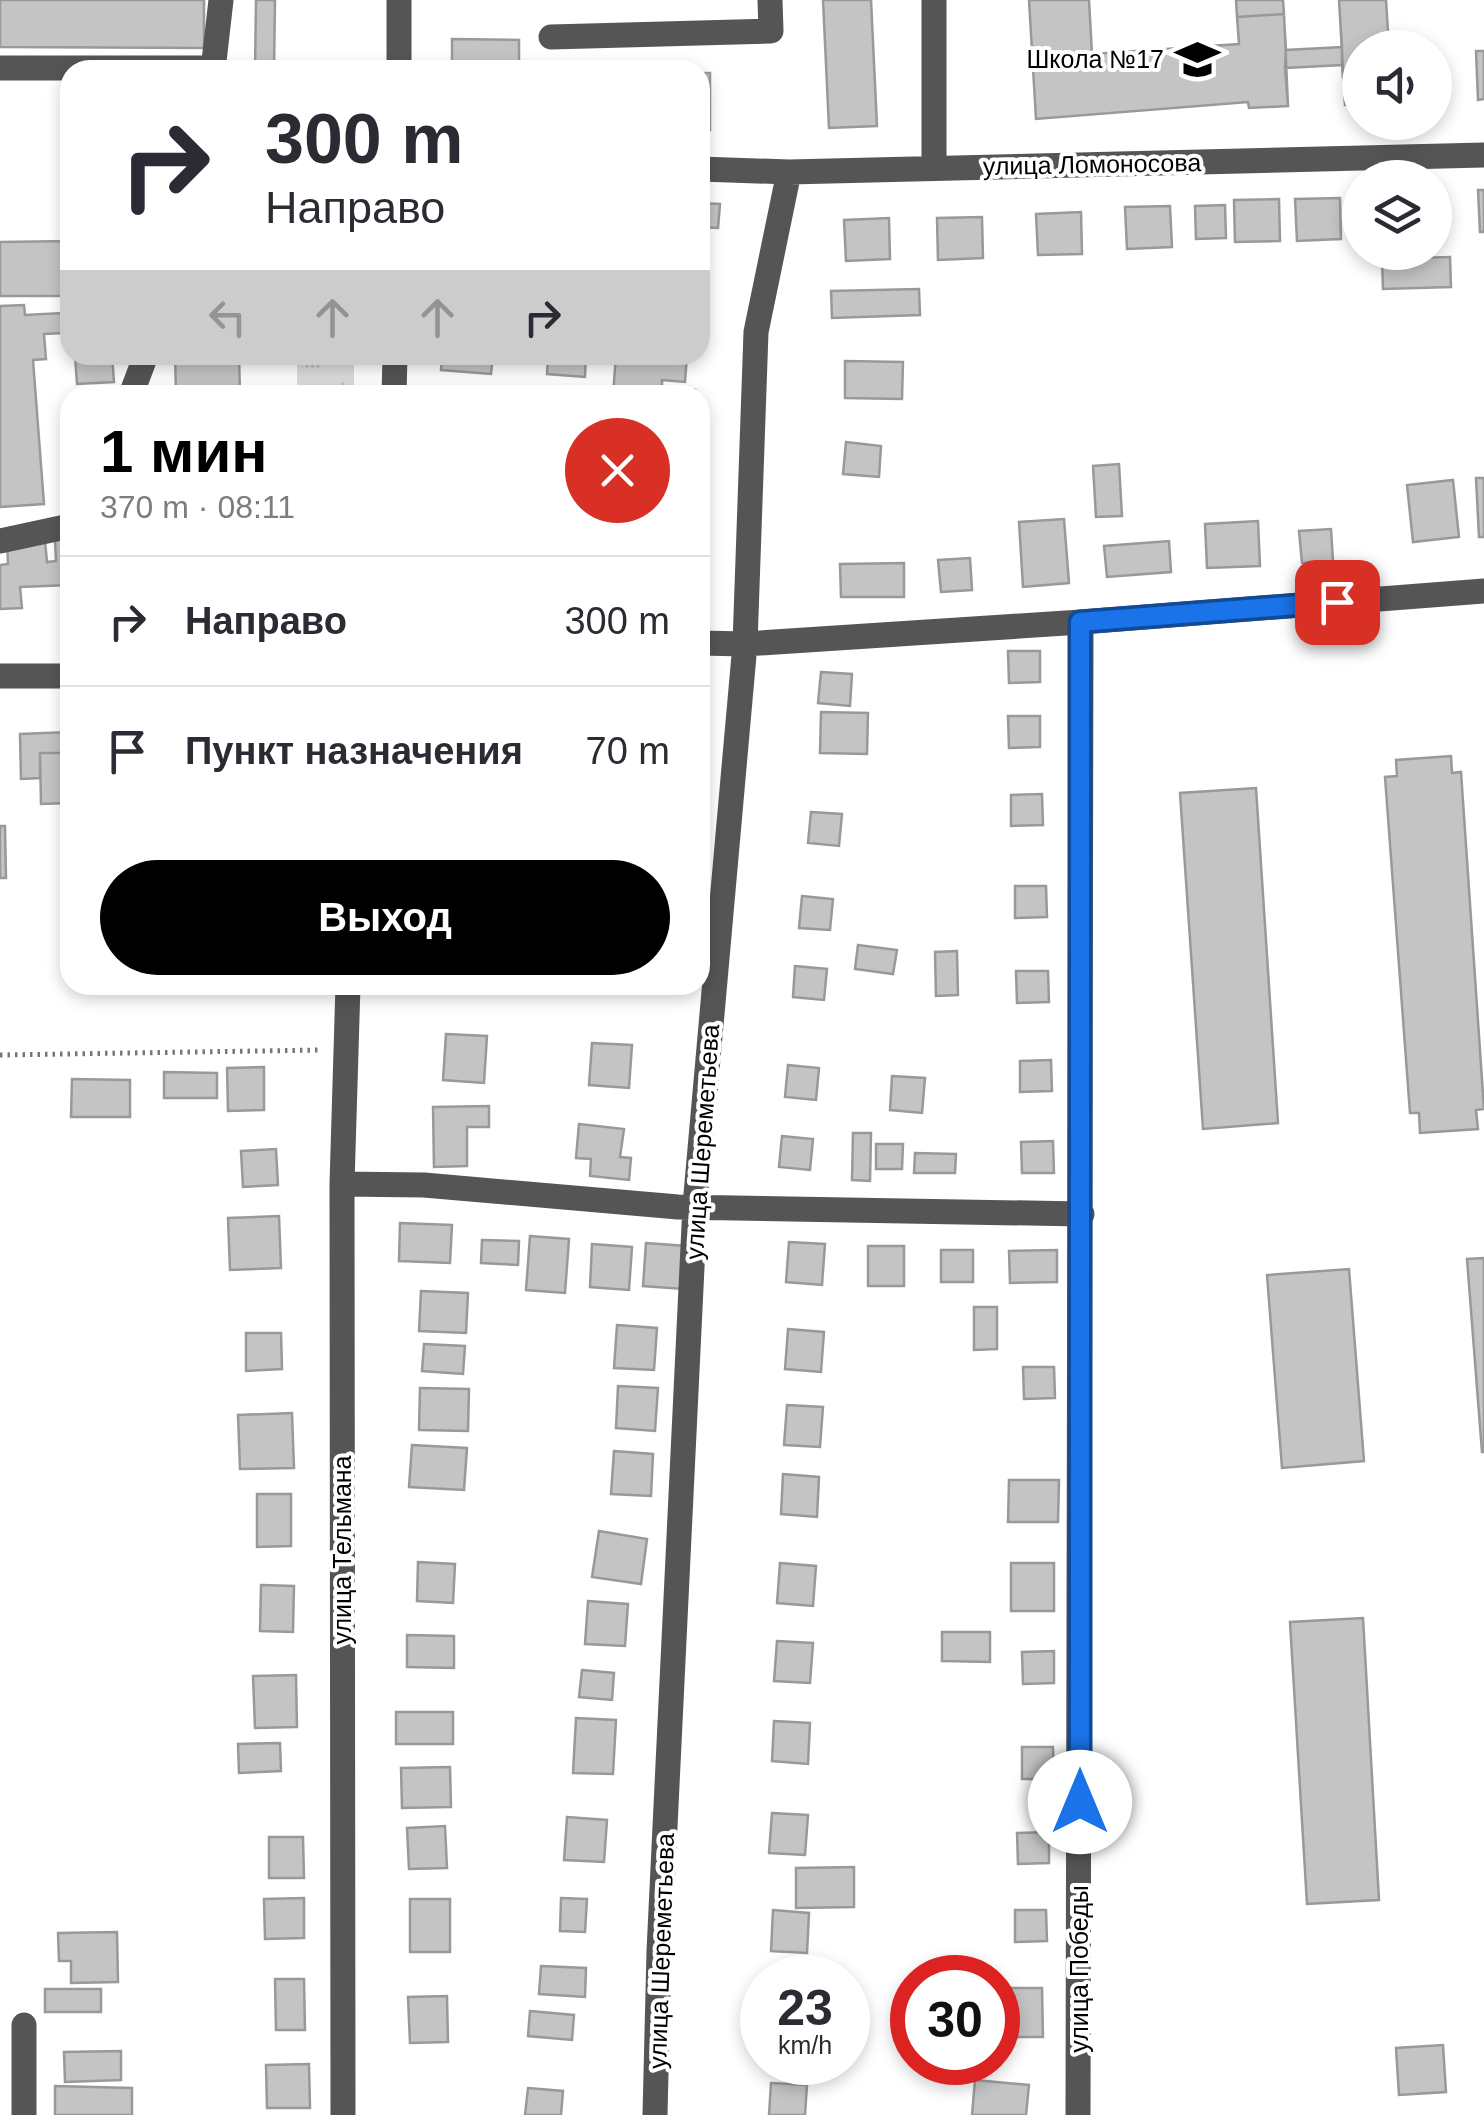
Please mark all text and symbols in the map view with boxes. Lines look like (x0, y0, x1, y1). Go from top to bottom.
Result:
map controls (1342, 30, 1452, 270)
button: sound (1342, 30, 1452, 140)
school or university icon: Школа №17 (1173, 35, 1221, 83)
place label: Школа №17 (1026, 45, 1164, 73)
icon: right (100, 100, 230, 230)
text: 300 m (265, 100, 463, 178)
street label: улица Ломоносова (983, 148, 1202, 180)
button: layers (1342, 160, 1452, 270)
text: Направо (265, 182, 445, 233)
icon: left (200, 290, 255, 345)
icon: ahead (305, 290, 360, 345)
icon: ahead (410, 290, 465, 345)
icon: right (515, 290, 570, 345)
text: 1 мин (100, 418, 268, 485)
button: close (565, 418, 670, 523)
text: 370 m · 08:11 (100, 489, 295, 525)
pin (1295, 560, 1380, 645)
icon: arrive (1310, 575, 1365, 630)
icon: right (100, 594, 155, 649)
text: Направо (185, 600, 347, 642)
text: 300 m (564, 600, 670, 642)
icon: arrive (100, 724, 155, 779)
text: Пункт назначения (185, 730, 523, 772)
text: 70 m (586, 730, 670, 772)
button: Выход (100, 860, 670, 975)
street label: улица Шереметьева (680, 1023, 724, 1261)
street label: улица Тельмана (328, 1455, 356, 1645)
position arrow (1028, 1750, 1132, 1854)
street label: улица Шереметьева (643, 1833, 679, 2069)
street label: улица Победы (1065, 1885, 1093, 2053)
speed limit sign: 30 (890, 1955, 1020, 2085)
text: 23 (777, 1980, 833, 2036)
text: km/h (778, 2031, 832, 2059)

